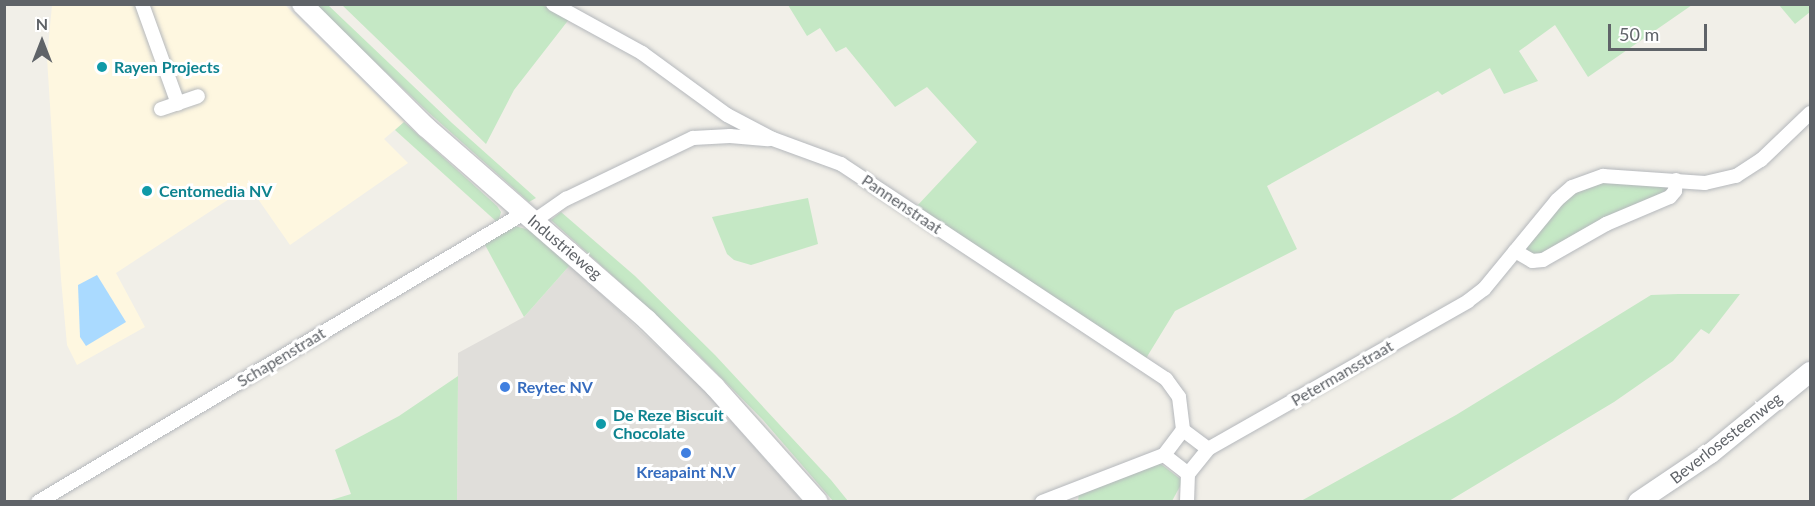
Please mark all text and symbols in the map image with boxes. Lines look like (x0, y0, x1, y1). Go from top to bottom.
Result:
north arrow (12, 12, 72, 72)
scale bar (1611, 12, 1710, 50)
text: N (36, 14, 48, 33)
text: 50 m (1619, 23, 1659, 45)
place label: Rayen Projects (114, 57, 220, 77)
marker: Rayen Projects (95, 60, 109, 74)
street label: Pannenstraat (858, 170, 946, 238)
place label: Centomedia NV (159, 181, 272, 201)
marker: Centomedia NV (140, 184, 154, 198)
street label: Industrieweg (524, 210, 606, 284)
street label: Schapenstraat (233, 323, 329, 391)
street label: Petermansstraat (1288, 336, 1396, 410)
place label: Reytec NV (517, 377, 593, 397)
marker: Reytec NV (498, 380, 512, 394)
street label: Beverlosesteenweg (1666, 388, 1786, 488)
place label: De Reze Biscuit Chocolate (613, 405, 724, 443)
marker: De Reze Biscuit Chocolate (594, 417, 608, 431)
marker: Kreapaint N.V (679, 446, 693, 460)
place label: Kreapaint N.V (636, 462, 736, 482)

